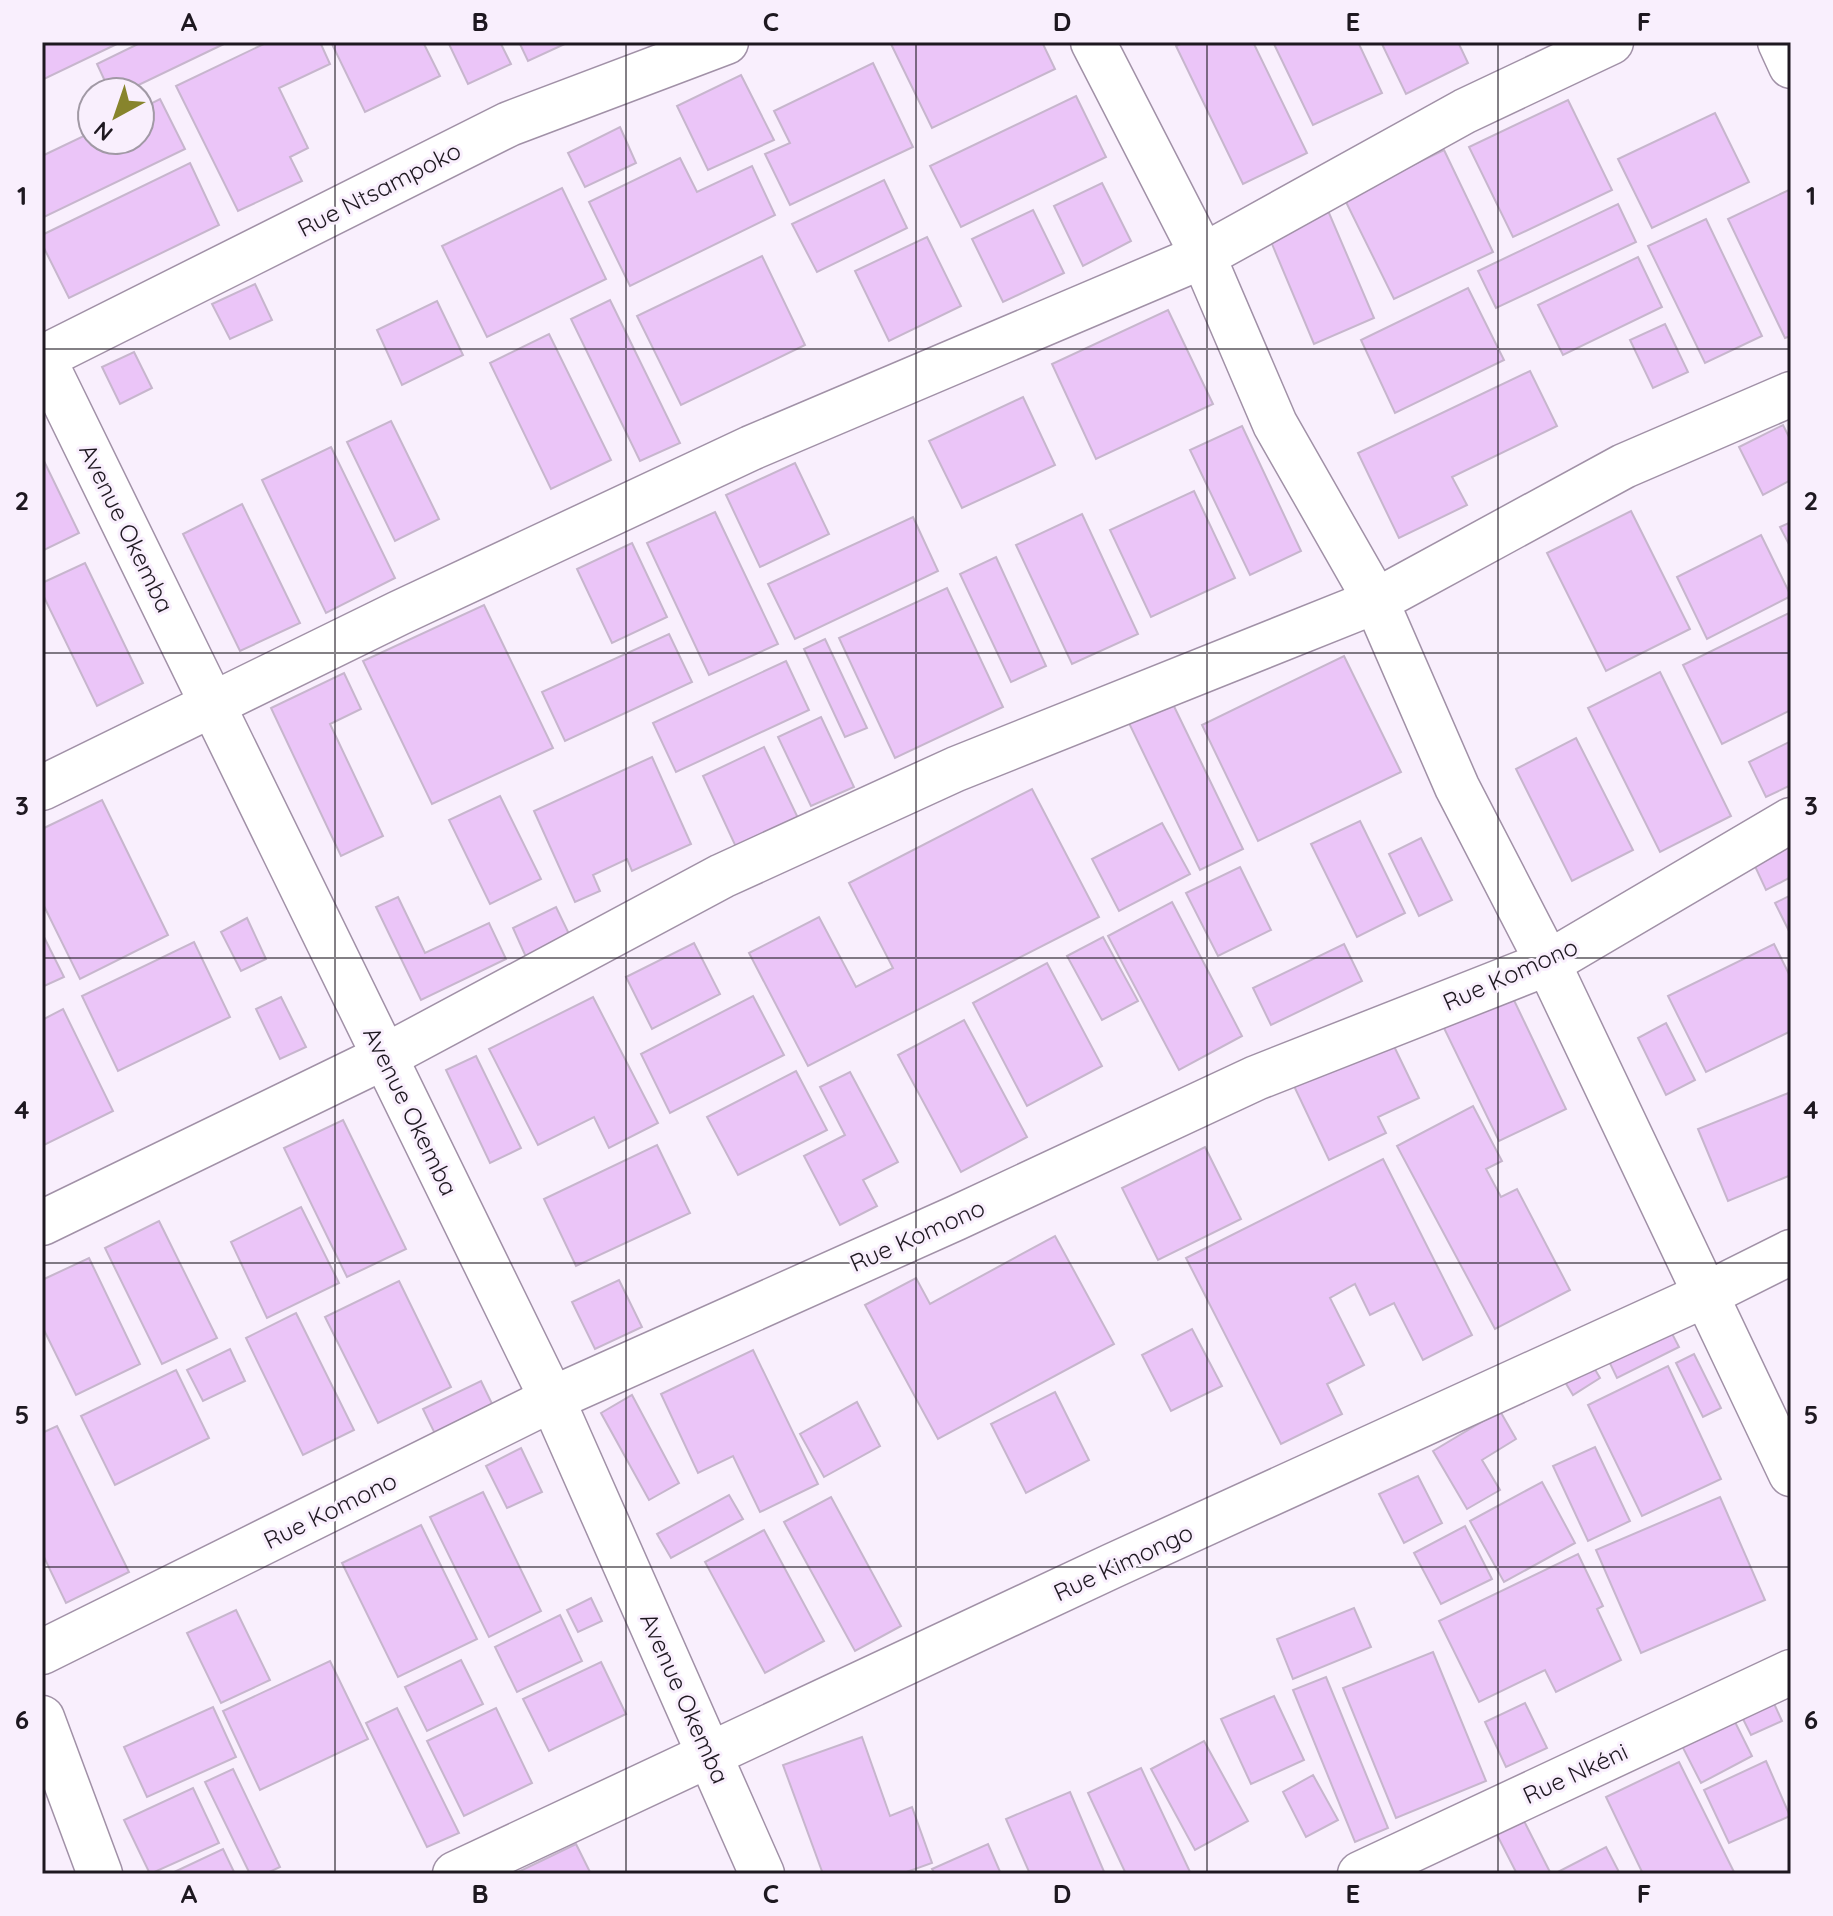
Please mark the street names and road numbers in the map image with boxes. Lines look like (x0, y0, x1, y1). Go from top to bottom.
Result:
street label: Rue Ntsampoko (292, 135, 466, 243)
street label: Avenue Okemba (73, 439, 181, 617)
street label: Rue Komono (1438, 931, 1582, 1017)
street label: Avenue Okemba (357, 1022, 465, 1200)
street label: Rue Komono (845, 1192, 989, 1278)
street label: Rue Komono (258, 1465, 402, 1555)
street label: Rue Kimongo (1049, 1517, 1197, 1607)
street label: Avenue Okemba (634, 1608, 736, 1788)
street label: Rue Nkéni (1518, 1736, 1632, 1810)

